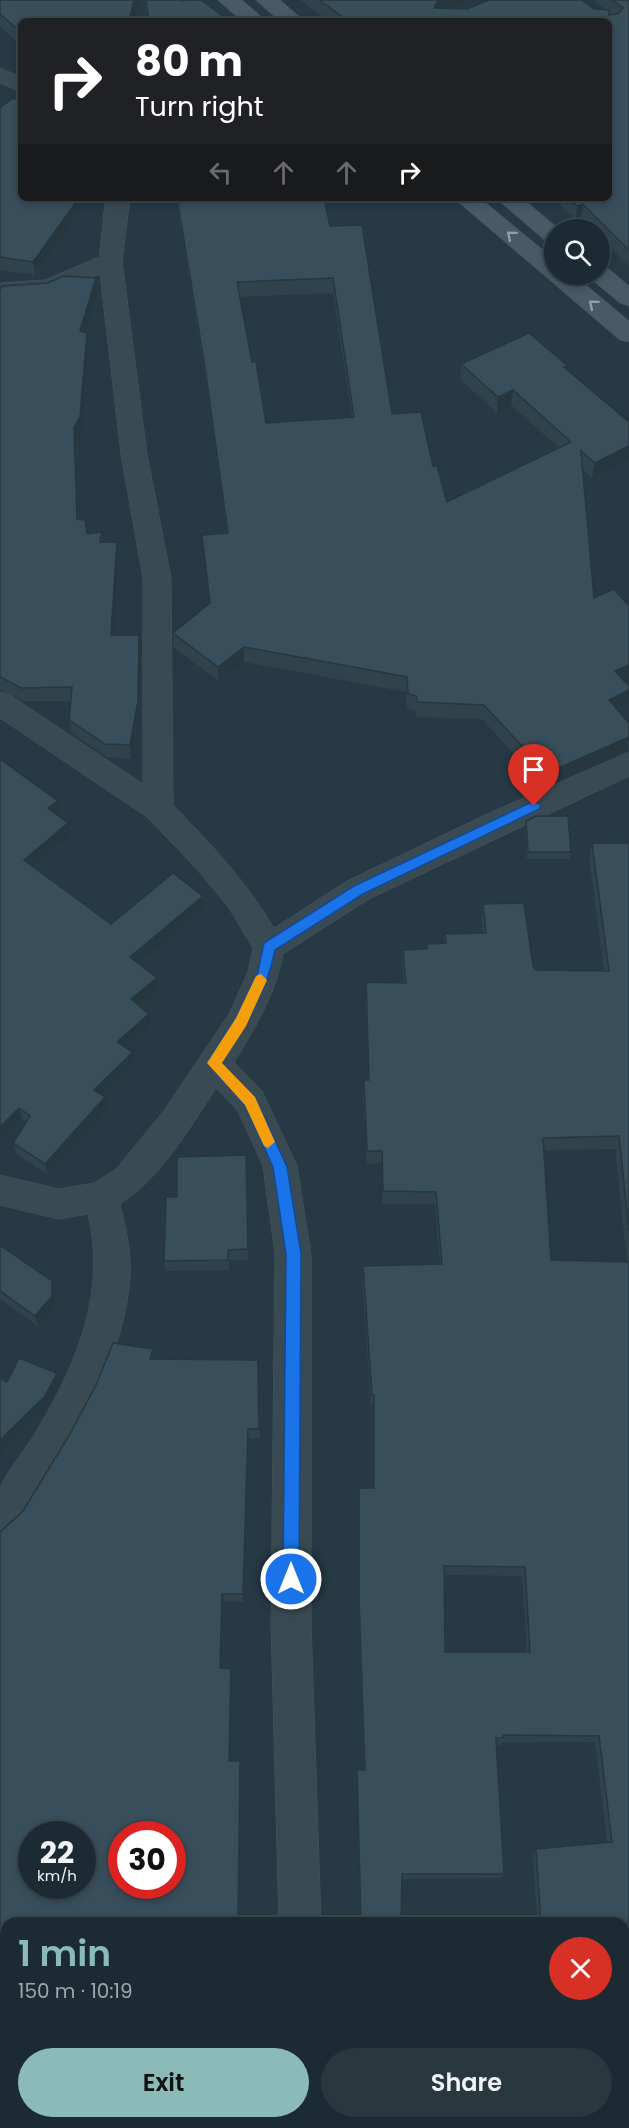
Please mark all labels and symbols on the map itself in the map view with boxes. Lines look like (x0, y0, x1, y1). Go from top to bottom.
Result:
one-way arrow (507, 231, 518, 242)
one-way arrow (589, 301, 600, 312)
pin (508, 744, 559, 806)
position arrow (259, 1547, 323, 1611)
speed limit sign: 30 (108, 1821, 186, 1899)

